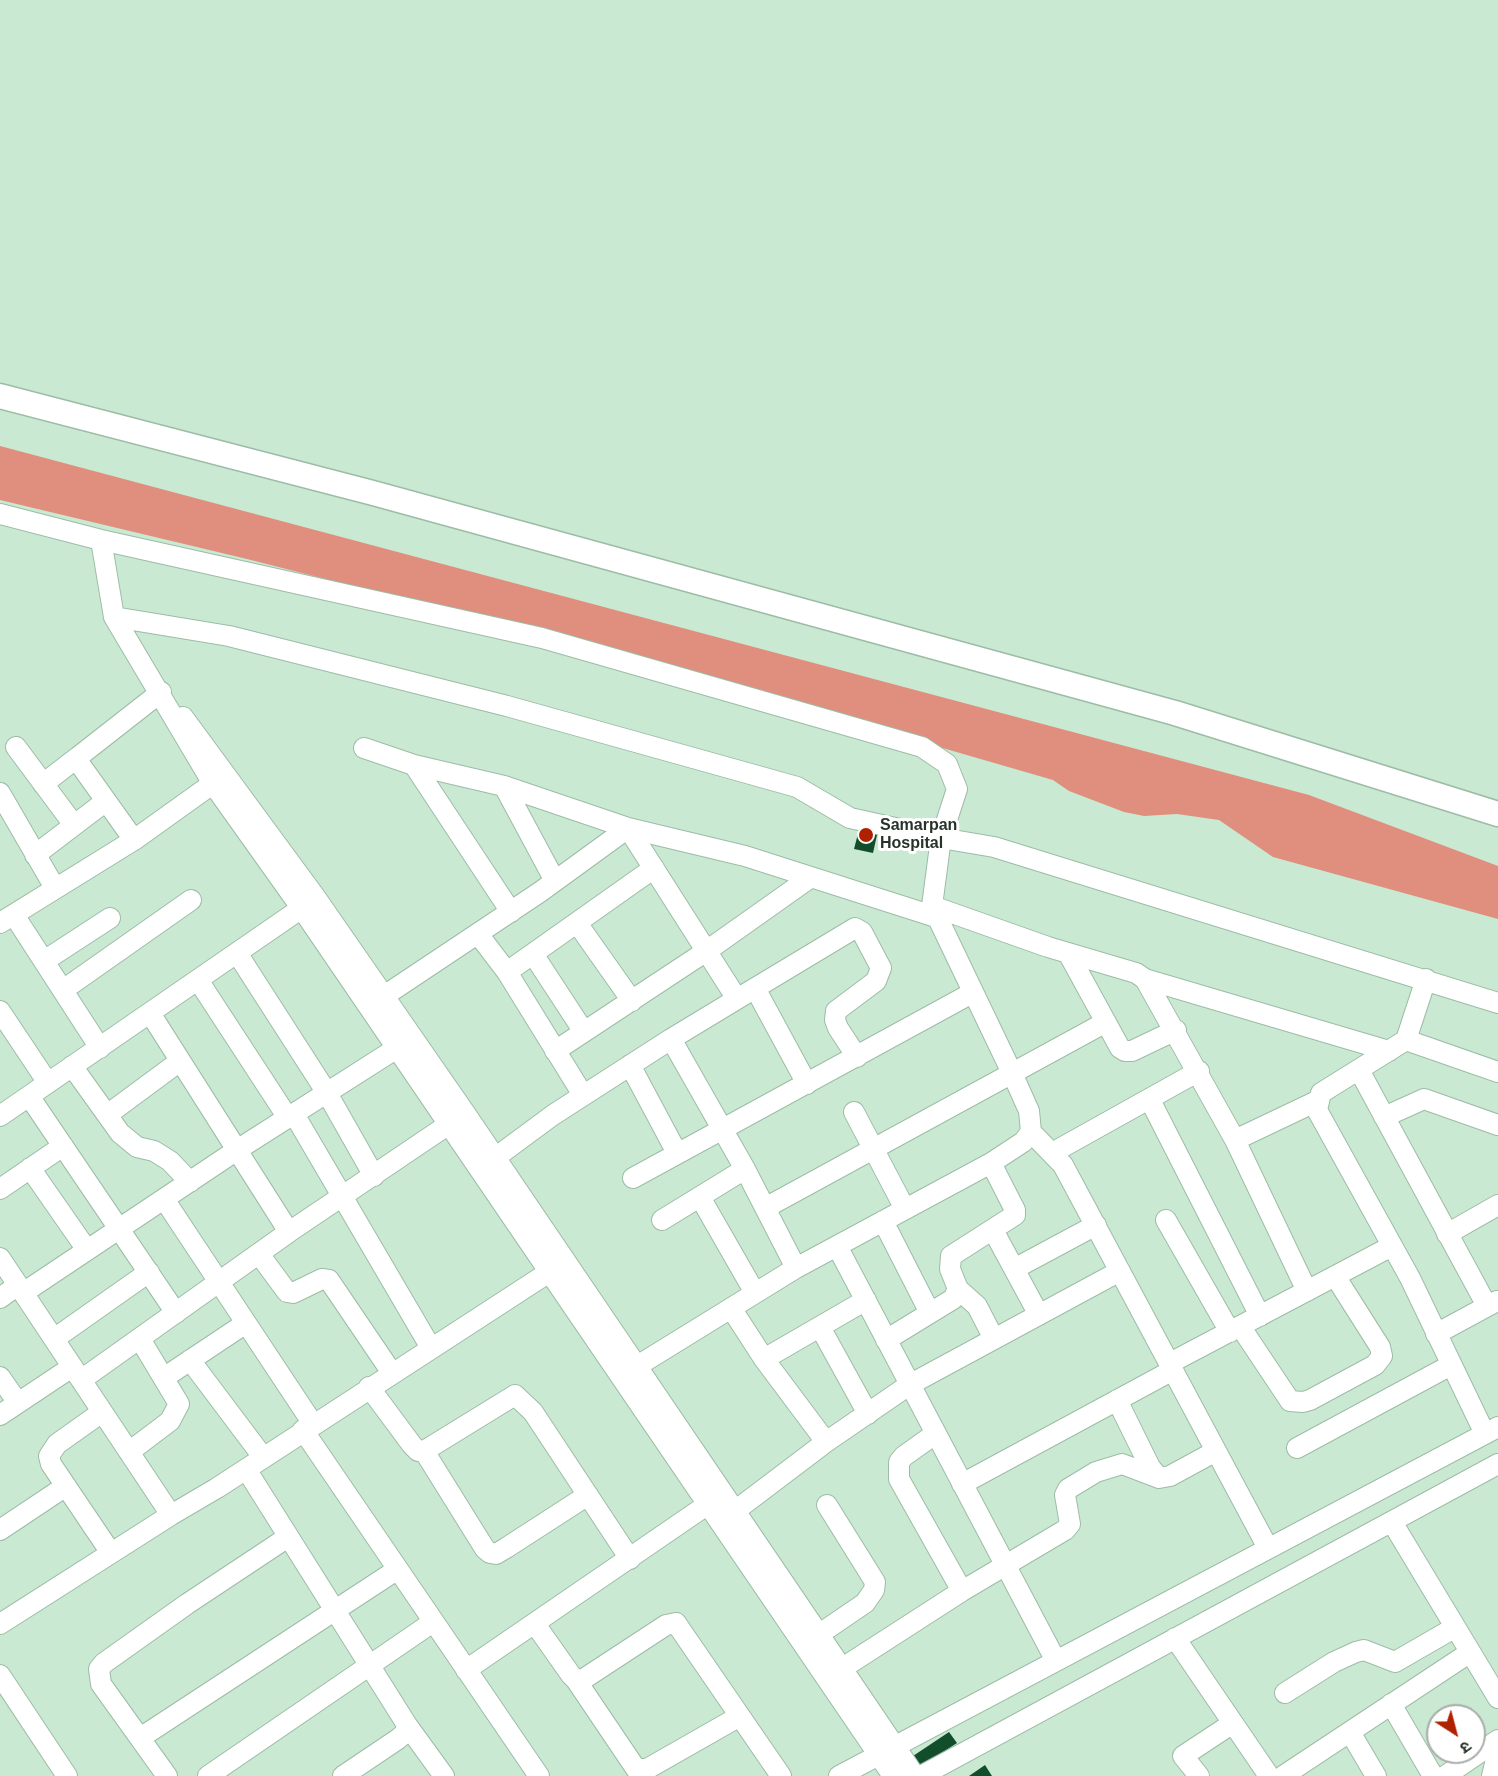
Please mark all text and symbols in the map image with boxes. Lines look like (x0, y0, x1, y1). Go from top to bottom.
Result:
place label: Samarpan Hospital (880, 816, 957, 854)
marker: Samarpan Hospital (857, 826, 875, 844)
north arrow (1426, 1704, 1486, 1764)
text: उ (1457, 1738, 1474, 1757)

